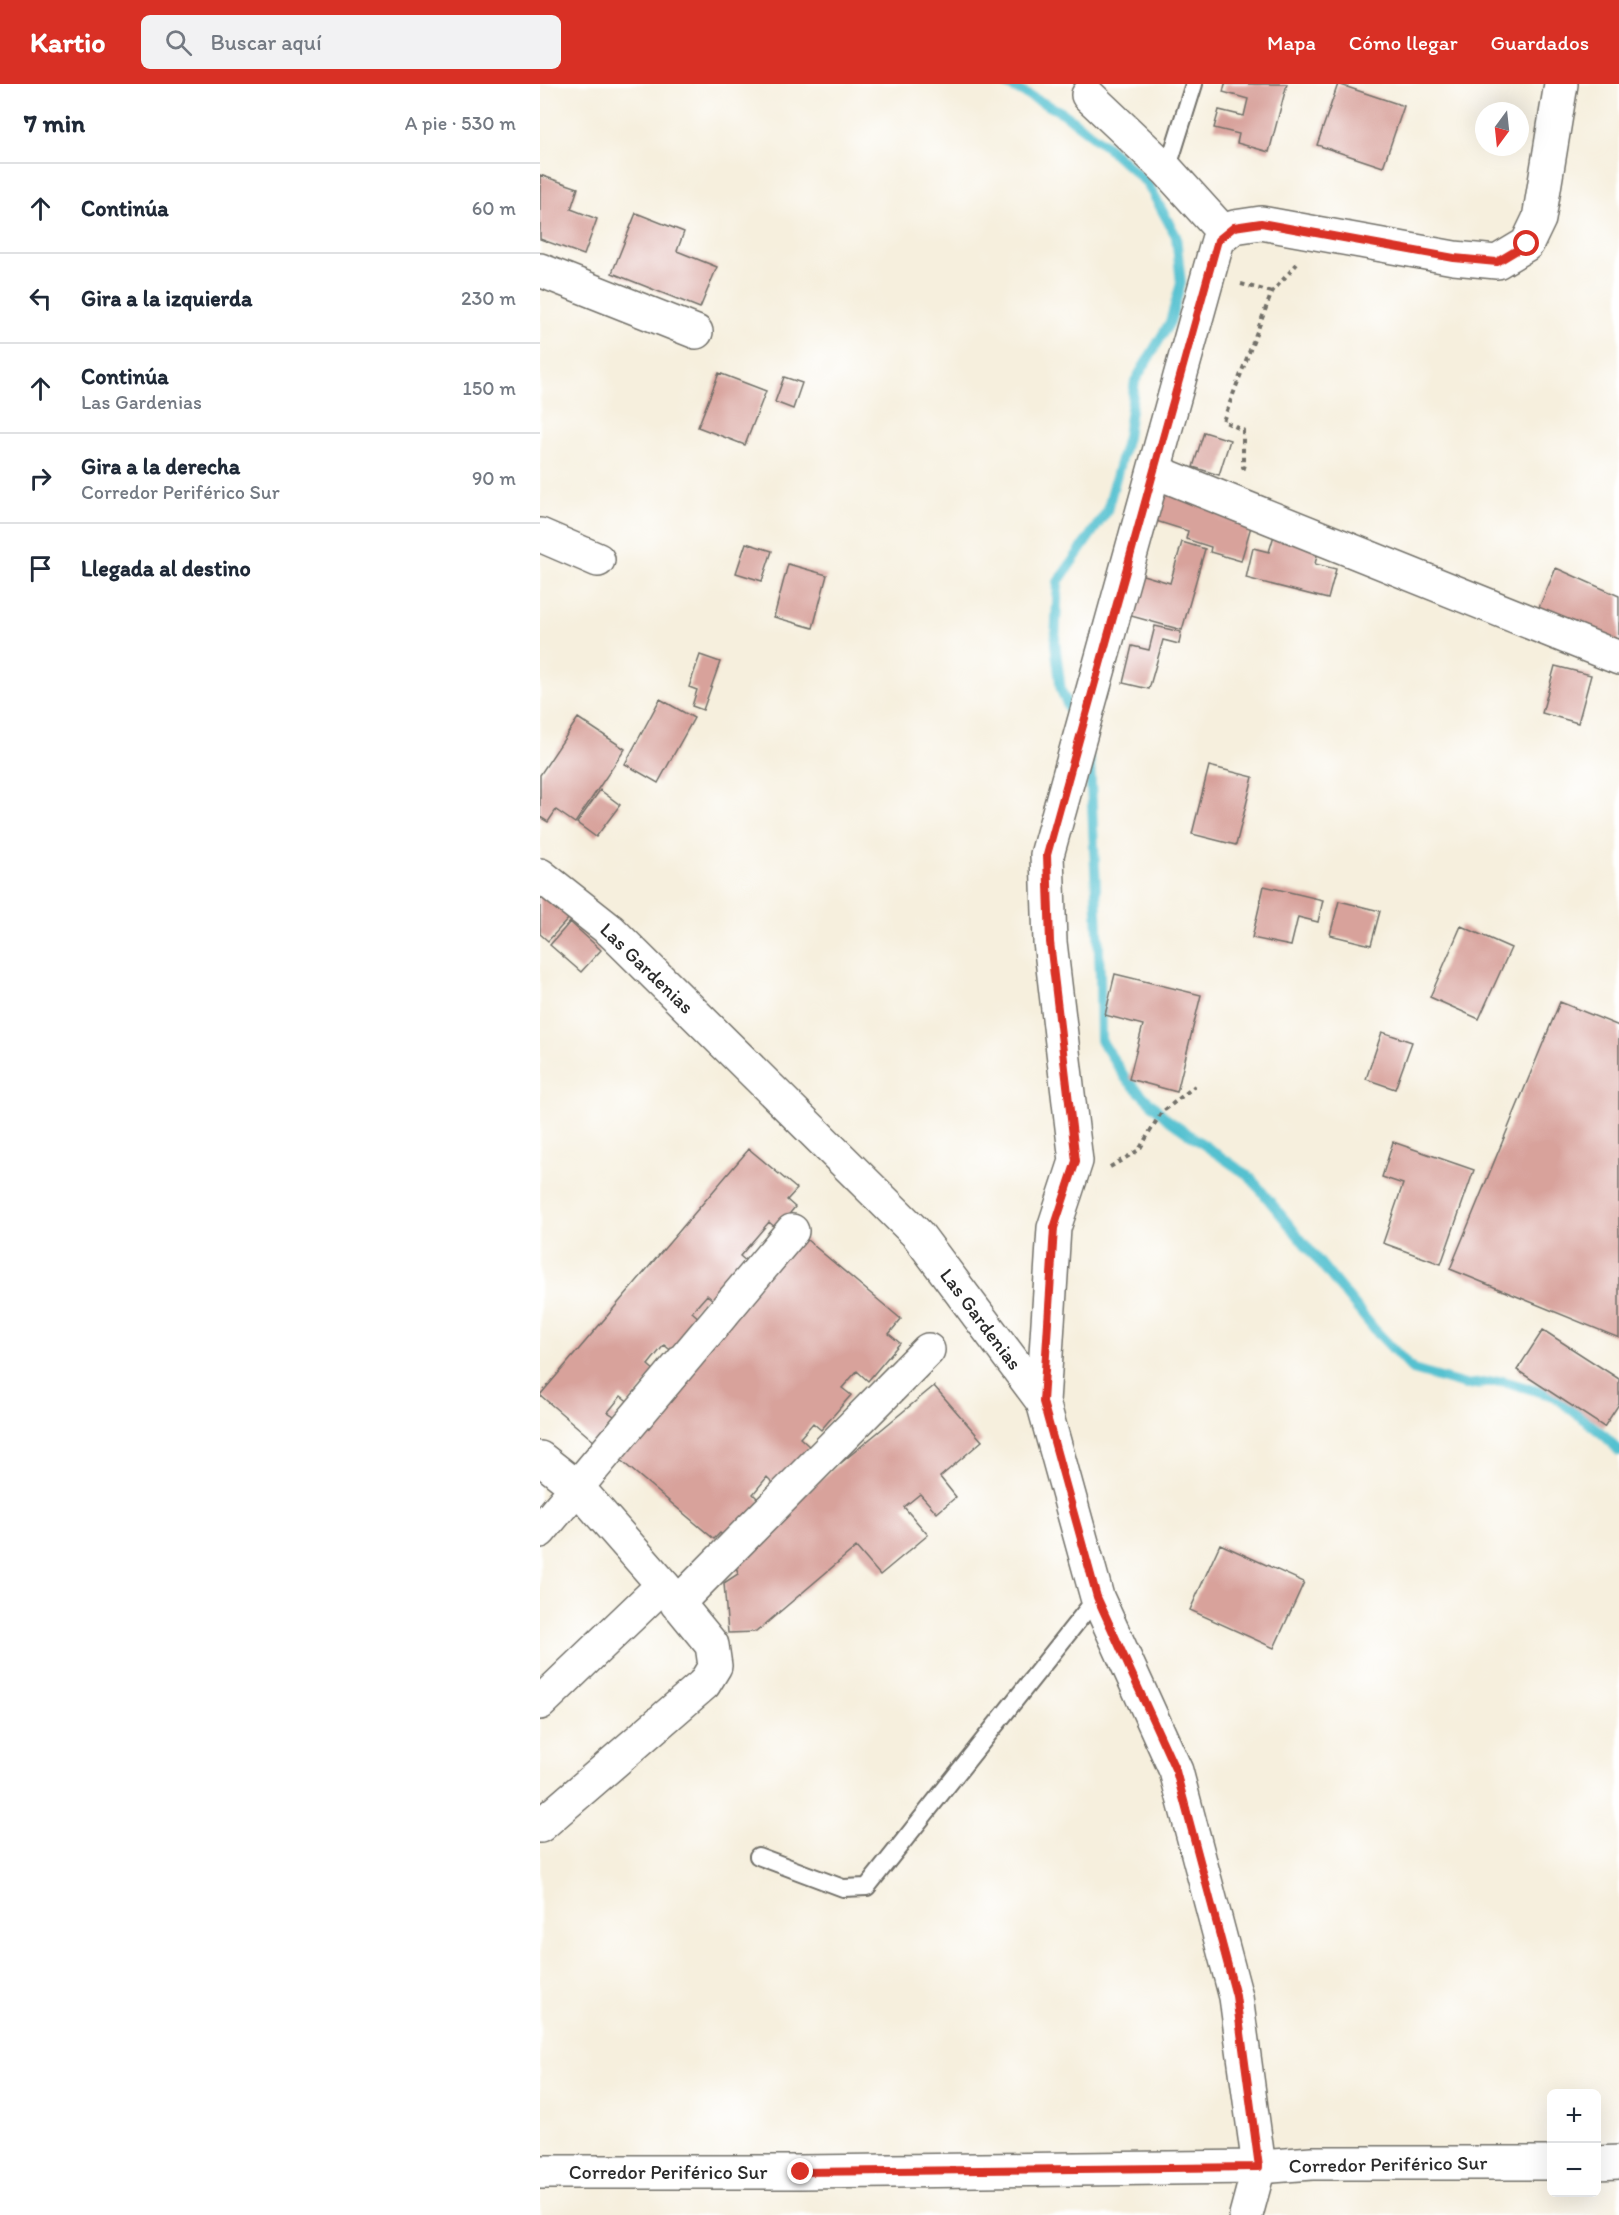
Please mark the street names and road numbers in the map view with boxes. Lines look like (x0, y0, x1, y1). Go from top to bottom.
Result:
street label: Las Gardenias (595, 917, 699, 1019)
street label: Las Gardenias (935, 1264, 1027, 1375)
street label: Corredor Periférico Sur (1288, 2150, 1488, 2178)
street label: Corredor Periférico Sur (569, 2160, 767, 2184)

